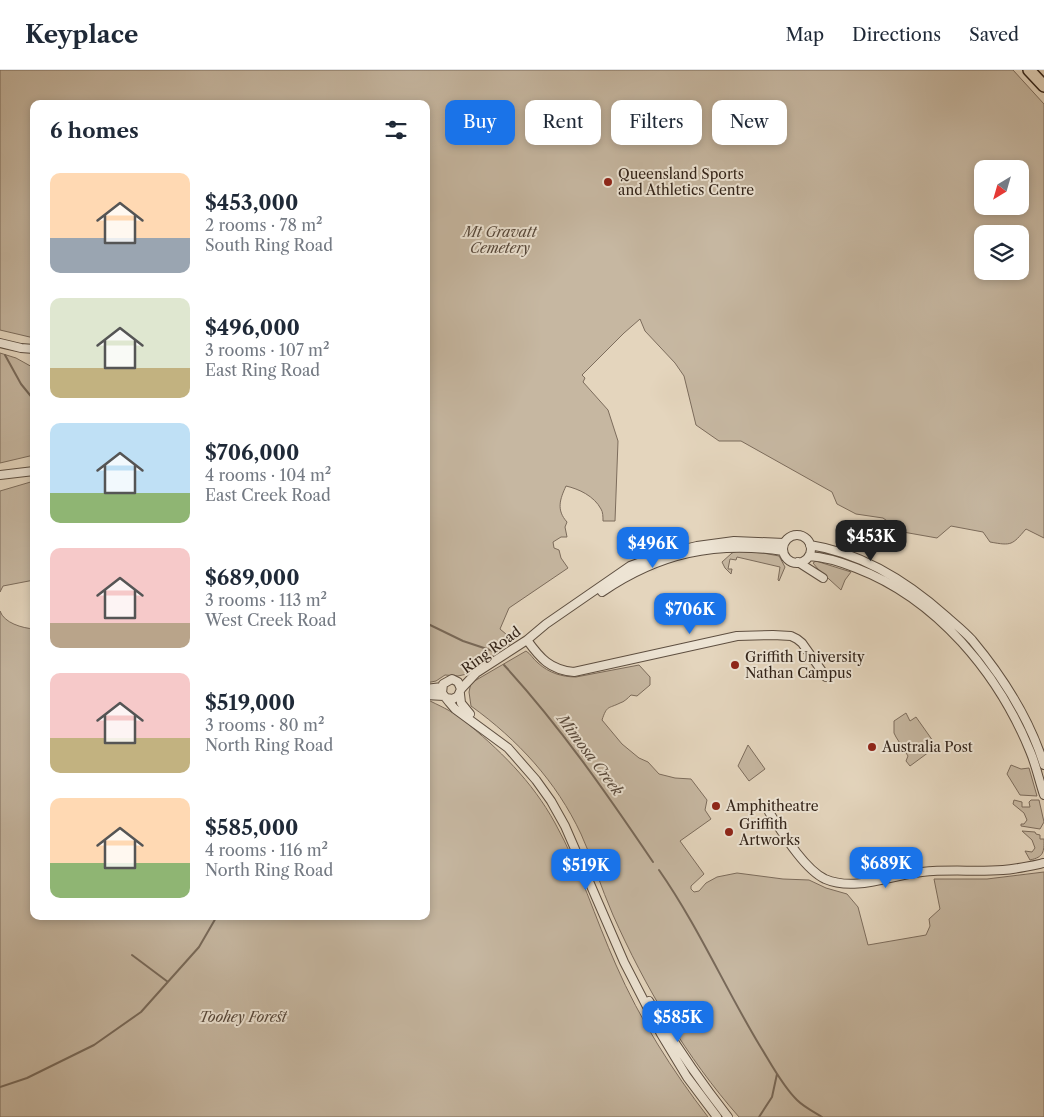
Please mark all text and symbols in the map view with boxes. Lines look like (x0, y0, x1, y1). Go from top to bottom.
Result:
text: Keyplace (25, 20, 138, 49)
text: Map (785, 24, 824, 46)
text: Directions (852, 24, 941, 46)
text: Saved (969, 24, 1019, 46)
chip: Buy (445, 100, 515, 145)
chip: Rent (525, 100, 601, 145)
chip: Filters (611, 100, 702, 145)
chip: New (712, 100, 787, 145)
icon: filters (382, 116, 410, 144)
text: 6 homes (50, 118, 139, 143)
north arrow (974, 160, 1029, 215)
map controls (974, 160, 1029, 280)
place label: Queensland Sports and Athletics Centre (618, 165, 754, 199)
marker: Queensland Sports and Athletics Centre (602, 176, 614, 188)
text: $453,000 (205, 190, 298, 215)
icon: home (90, 193, 150, 253)
text: 2 rooms · 78 m² (205, 215, 323, 235)
park label: Mt Gravatt Cemetery (461, 223, 538, 257)
button: layers (974, 225, 1029, 280)
text: South Ring Road (205, 235, 333, 255)
text: $496,000 (205, 315, 300, 340)
icon: home (90, 318, 150, 378)
text: 3 rooms · 107 m² (205, 340, 330, 360)
text: East Ring Road (205, 360, 320, 380)
text: $706,000 (205, 440, 299, 465)
icon: home (90, 443, 150, 503)
text: 4 rooms · 104 m² (205, 465, 331, 485)
text: East Creek Road (205, 485, 331, 505)
pin: $453K (836, 520, 906, 562)
pin: $496K (618, 526, 688, 569)
text: $453K (846, 526, 896, 546)
text: $496K (628, 533, 678, 553)
text: $689,000 (205, 565, 300, 590)
icon: home (90, 568, 150, 628)
text: 3 rooms · 113 m² (205, 590, 327, 610)
pin: $706K (655, 592, 725, 635)
text: $706K (665, 599, 715, 619)
text: West Creek Road (205, 610, 336, 630)
street label: Ring Road (458, 622, 525, 678)
place label: Griffith University Nathan Campus (745, 648, 865, 682)
marker: Griffith University Nathan Campus (729, 659, 741, 671)
text: $519,000 (205, 690, 295, 715)
icon: home (90, 693, 150, 753)
water label: Mimosa Creek (552, 708, 627, 800)
text: 3 rooms · 80 m² (205, 715, 324, 735)
text: North Ring Road (205, 735, 333, 755)
place label: Australia Post (881, 738, 973, 756)
marker: Australia Post (866, 741, 878, 753)
place label: Amphitheatre (725, 797, 819, 815)
marker: Amphitheatre (710, 800, 722, 812)
text: $585,000 (205, 815, 299, 840)
place label: Griffith Artworks (738, 815, 800, 849)
icon: home (90, 818, 150, 878)
marker: Griffith Artworks (723, 826, 735, 838)
text: 4 rooms · 116 m² (205, 840, 328, 860)
pin: $689K (851, 846, 921, 889)
pin: $519K (551, 848, 621, 891)
text: $689K (861, 853, 911, 873)
text: $519K (562, 855, 610, 875)
text: North Ring Road (205, 860, 333, 880)
pin: $585K (643, 1000, 713, 1043)
text: $585K (653, 1007, 703, 1027)
park label: Toohey Forest (199, 1008, 288, 1026)

